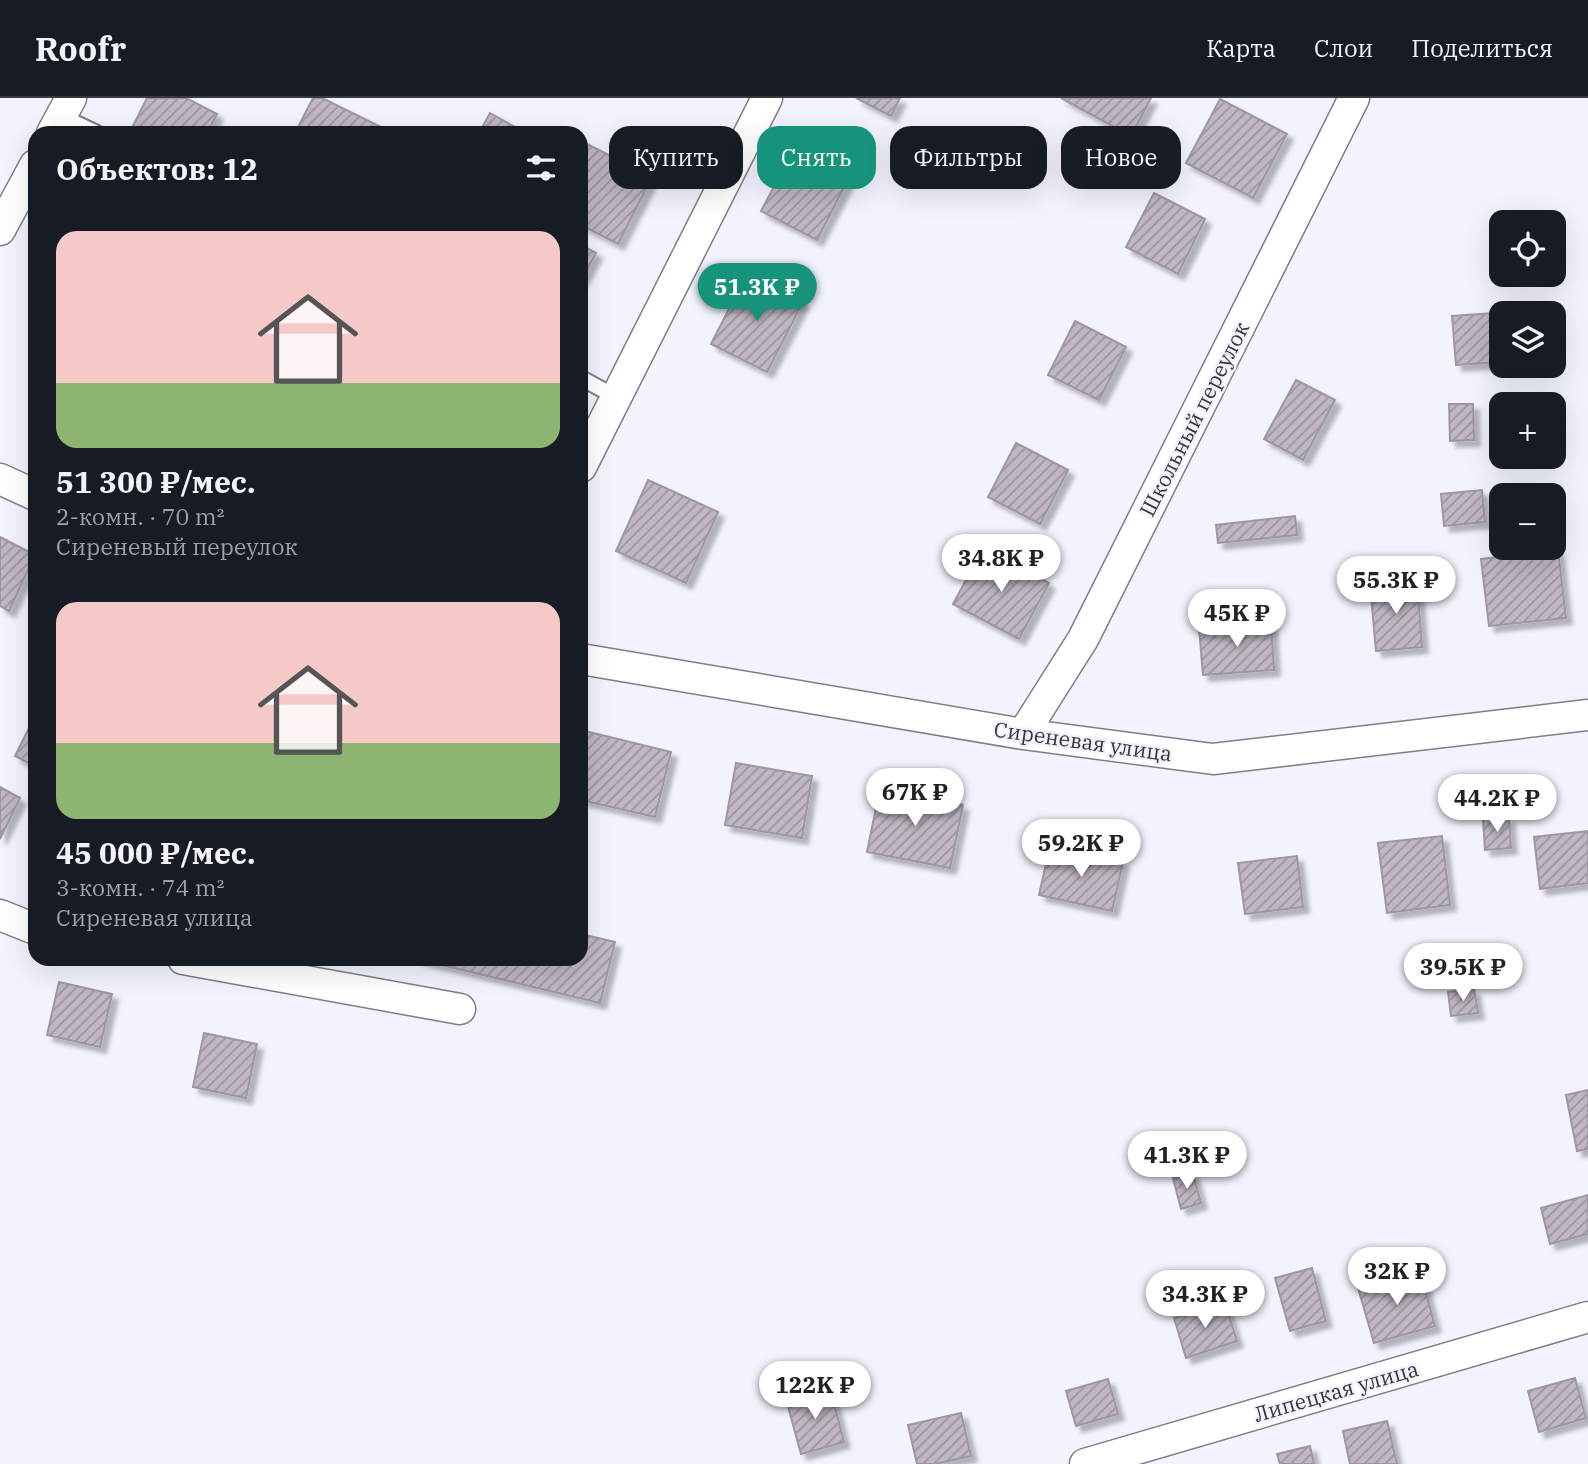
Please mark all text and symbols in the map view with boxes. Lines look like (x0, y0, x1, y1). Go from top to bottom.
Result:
text: Roofr (35, 27, 126, 70)
text: Карта (1206, 32, 1276, 64)
text: Слои (1314, 32, 1373, 64)
text: Поделиться (1411, 32, 1553, 64)
chip: Купить (609, 126, 743, 189)
chip: Снять (757, 126, 876, 189)
chip: Фильтры (890, 126, 1047, 189)
chip: Новое (1061, 126, 1181, 189)
text: Объектов: 12 (56, 149, 258, 188)
icon: filters (522, 149, 560, 187)
map controls (1489, 210, 1566, 560)
button: locate (1489, 210, 1566, 287)
pin: 51.3K ₽ (692, 264, 822, 323)
text: 51.3K ₽ (714, 271, 800, 301)
icon: home (245, 276, 371, 402)
button: layers (1489, 301, 1566, 378)
street label: Школьный переулок (1133, 317, 1255, 521)
button: + (1489, 392, 1566, 469)
text: 51 300 ₽/мес. (56, 462, 255, 501)
button: − (1489, 483, 1566, 560)
text: 2-комн. · 70 m² (56, 501, 225, 531)
text: Сиреневый переулок (56, 531, 298, 561)
pin: 34.8K ₽ (936, 534, 1066, 594)
text: 34.8K ₽ (958, 542, 1044, 572)
pin: 55.3K ₽ (1331, 556, 1461, 616)
text: 55.3K ₽ (1353, 564, 1439, 594)
pin: 45K ₽ (1188, 589, 1286, 649)
text: 45K ₽ (1204, 597, 1270, 627)
icon: home (245, 647, 371, 773)
street label: Сиреневая улица (992, 715, 1174, 767)
pin: 67K ₽ (866, 768, 964, 828)
pin: 44.2K ₽ (1432, 774, 1562, 834)
text: 67K ₽ (882, 776, 948, 806)
text: 44.2K ₽ (1454, 782, 1540, 812)
pin: 59.2K ₽ (1016, 820, 1146, 879)
text: 59.2K ₽ (1038, 827, 1124, 857)
text: 45 000 ₽/мес. (56, 833, 255, 872)
text: 3-комн. · 74 m² (56, 872, 225, 902)
text: Сиреневая улица (56, 902, 253, 932)
pin: 39.5K ₽ (1398, 944, 1528, 1003)
text: 39.5K ₽ (1420, 951, 1506, 981)
pin: 41.3K ₽ (1122, 1132, 1252, 1191)
text: 41.3K ₽ (1144, 1139, 1230, 1169)
pin: 32K ₽ (1348, 1248, 1446, 1307)
text: 32K ₽ (1364, 1255, 1430, 1285)
pin: 34.3K ₽ (1140, 1270, 1270, 1330)
text: 34.3K ₽ (1162, 1278, 1248, 1308)
street label: Липецкая улица (1250, 1354, 1422, 1428)
pin: 122K ₽ (758, 1362, 872, 1421)
text: 122K ₽ (775, 1369, 855, 1399)

